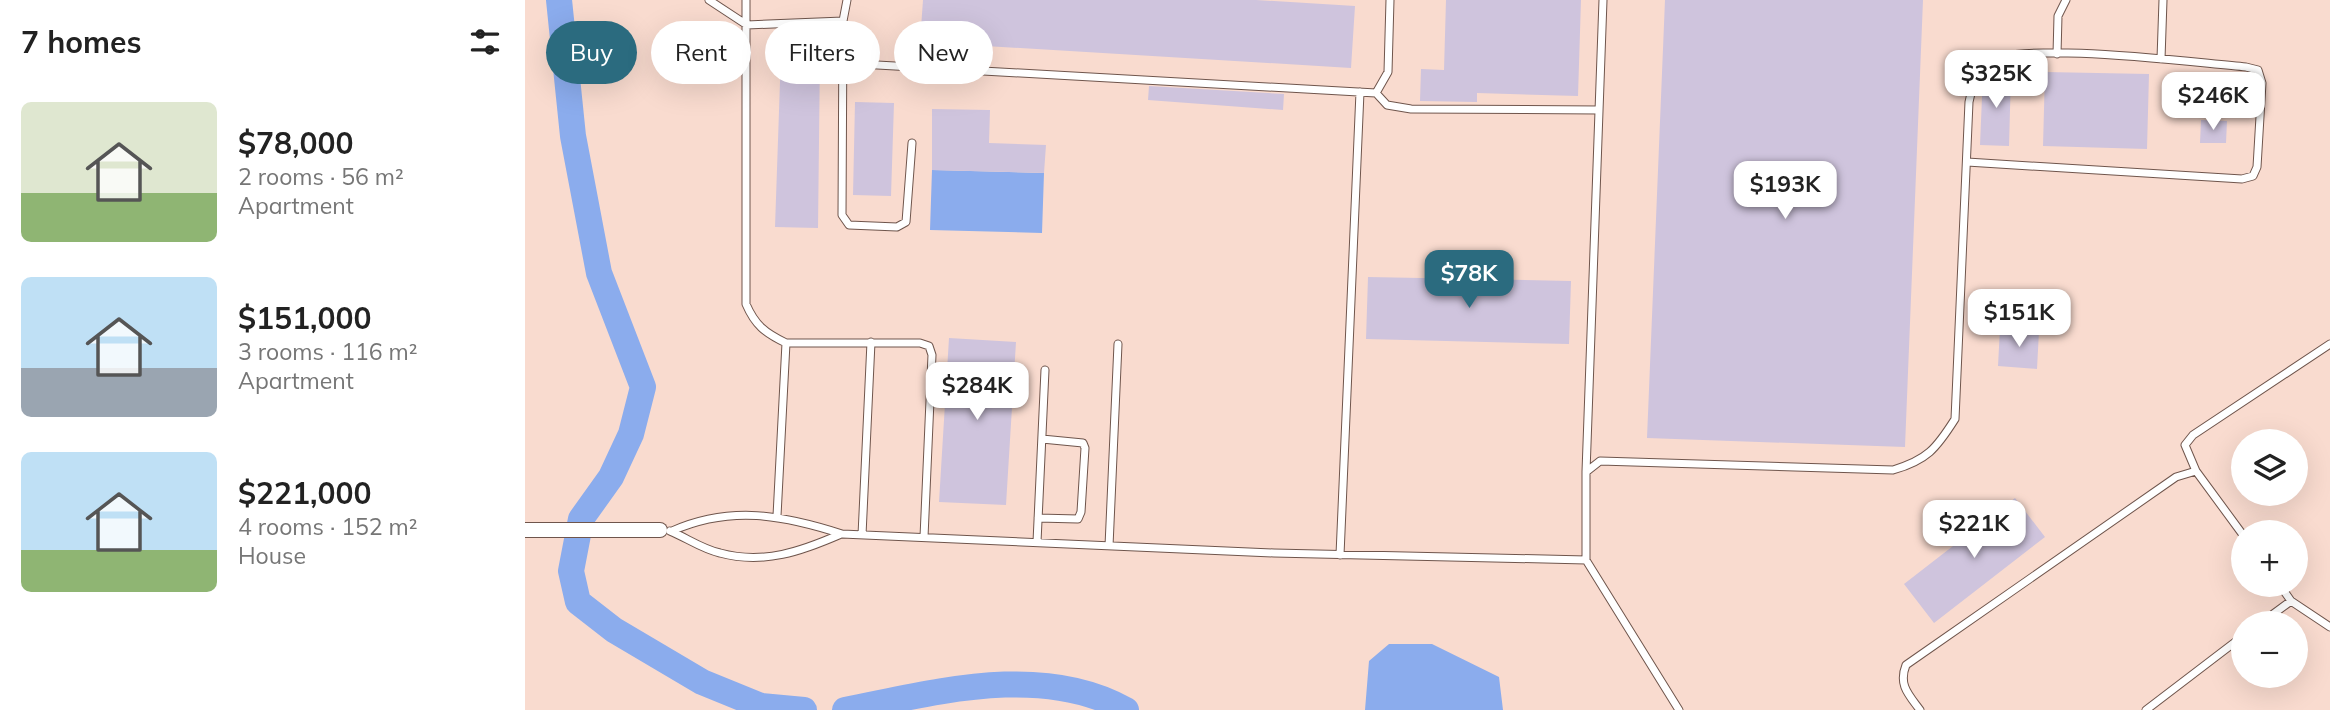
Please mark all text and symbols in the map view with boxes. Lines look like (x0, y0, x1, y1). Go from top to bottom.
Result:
chip: Buy (546, 21, 637, 84)
chip: Rent (651, 21, 751, 84)
chip: Filters (765, 21, 880, 84)
chip: New (894, 21, 993, 84)
text: 7 homes (21, 23, 142, 61)
icon: filters (466, 23, 504, 61)
pin: $325K (1947, 50, 2045, 110)
text: $325K (1961, 58, 2031, 87)
pin: $246K (2164, 72, 2262, 132)
text: $246K (2178, 80, 2248, 109)
text: $78,000 (238, 124, 353, 162)
icon: home (77, 130, 161, 214)
text: 2 rooms · 56 m² (238, 162, 404, 191)
pin: $193K (1736, 162, 1834, 221)
text: $193K (1750, 169, 1820, 198)
text: Apartment (238, 191, 354, 220)
pin: $78K (1428, 250, 1510, 310)
text: $78K (1441, 258, 1497, 287)
pin: $151K (1970, 290, 2068, 349)
text: $151K (1984, 297, 2054, 326)
text: $151,000 (238, 299, 371, 337)
icon: home (77, 305, 161, 389)
text: 3 rooms · 116 m² (238, 337, 418, 366)
pin: $284K (928, 362, 1026, 422)
text: Apartment (238, 366, 354, 395)
text: $284K (942, 370, 1012, 399)
map controls (2231, 429, 2308, 688)
button: layers (2231, 429, 2308, 506)
text: $221,000 (238, 474, 371, 512)
icon: home (77, 480, 161, 564)
pin: $221K (1925, 500, 2023, 560)
text: $221K (1939, 508, 2009, 537)
text: 4 rooms · 152 m² (238, 512, 418, 541)
button: + (2231, 520, 2308, 597)
text: House (238, 541, 306, 570)
button: − (2231, 611, 2308, 688)

